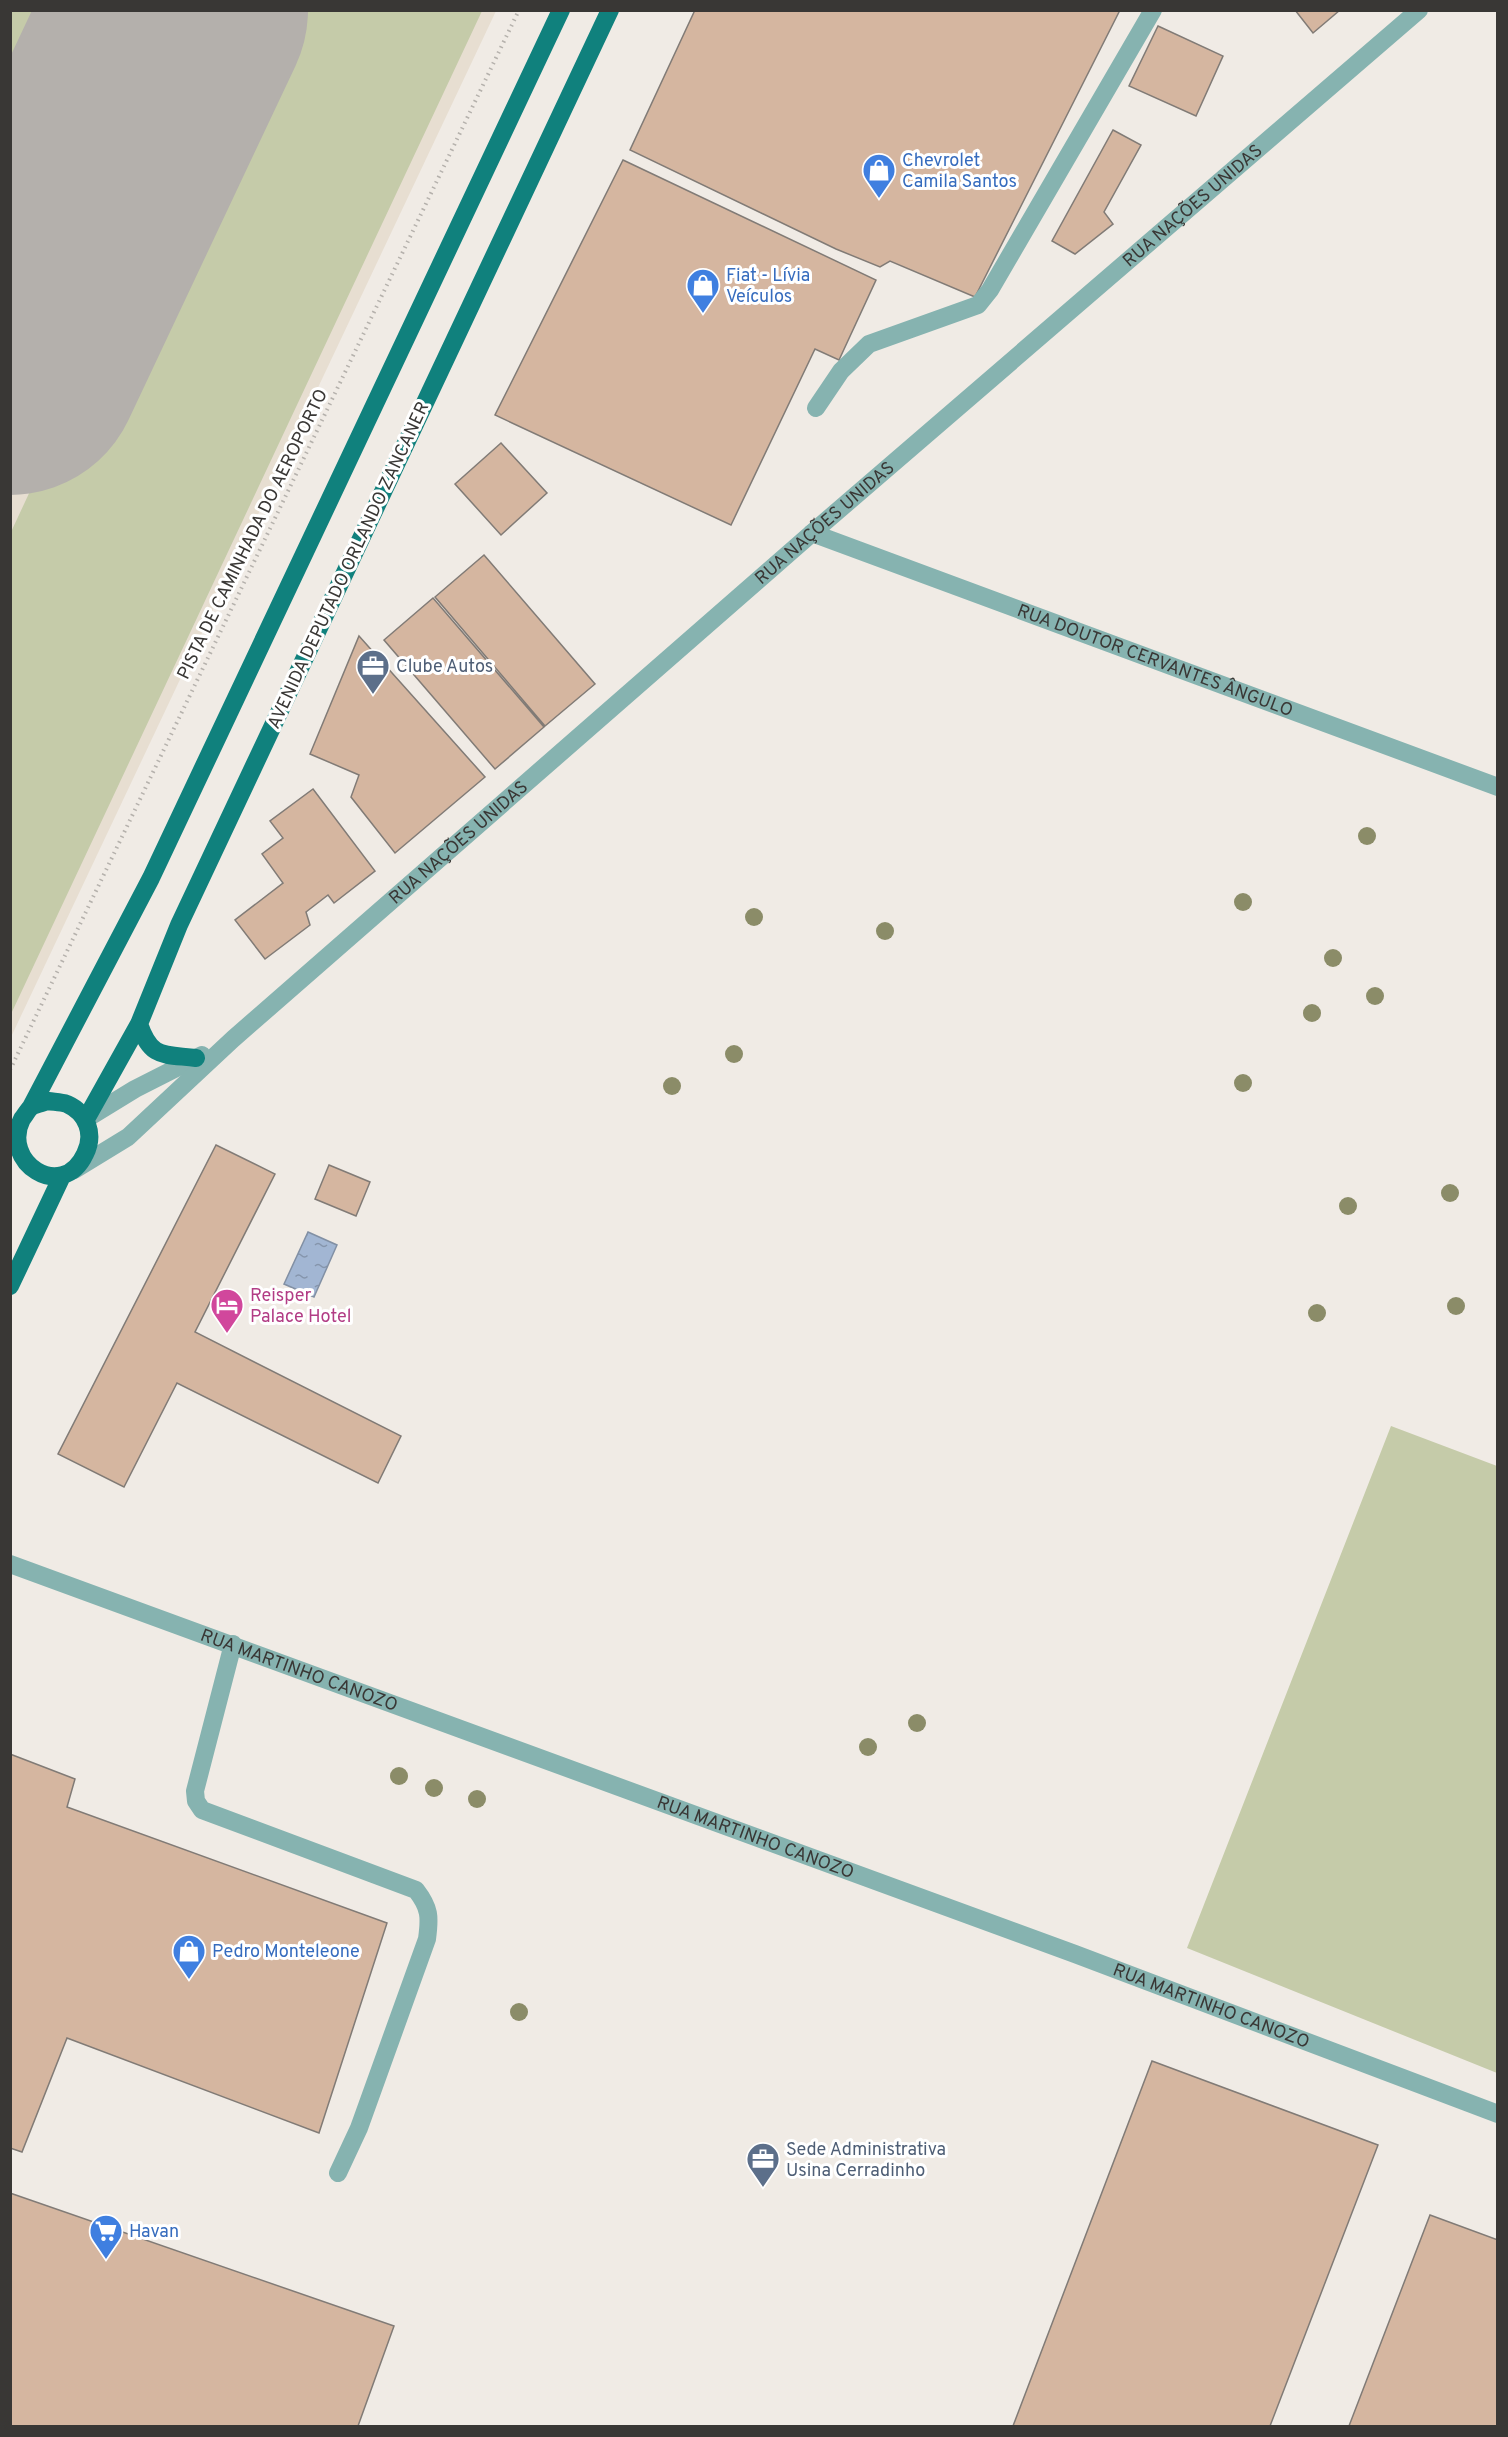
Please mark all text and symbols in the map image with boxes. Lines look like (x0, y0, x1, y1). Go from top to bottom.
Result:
street label: RUA NAÇÕES UNIDAS (1119, 140, 1268, 273)
place label: Chevrolet Camila Santos (902, 150, 1017, 194)
shop icon: Chevrolet Camila Santos (861, 152, 897, 199)
place label: Fiat - Lívia Veículos (726, 265, 810, 309)
shop icon: Fiat - Lívia Veículos (685, 267, 721, 314)
street label: PISTA DE CAMINHADA DO AEROPORTO (173, 386, 334, 684)
street label: AVENIDA DEPUTADO ORLANDO ZANCANER (263, 398, 435, 733)
street label: RUA NAÇÕES UNIDAS (751, 457, 900, 591)
street label: RUA DOUTOR CERVANTES ÂNGULO (1014, 600, 1296, 723)
office icon: Clube Autos (355, 648, 391, 695)
place label: Clube Autos (396, 656, 493, 679)
street label: RUA NAÇÕES UNIDAS (385, 776, 534, 910)
place label: Reisper Palace Hotel (250, 1285, 352, 1329)
hotel icon: Reisper Palace Hotel (209, 1287, 245, 1334)
street label: RUA MARTINHO CANOZO (197, 1625, 400, 1718)
street label: RUA MARTINHO CANOZO (653, 1792, 857, 1885)
shop icon: Pedro Monteleone (171, 1933, 207, 1980)
place label: Pedro Monteleone (212, 1941, 360, 1964)
street label: RUA MARTINHO CANOZO (1109, 1959, 1312, 2055)
place label: Sede Administrativa Usina Cerradinho (786, 2139, 946, 2183)
office icon: Sede Administrativa Usina Cerradinho (745, 2141, 781, 2188)
supermarket icon: Havan (88, 2213, 124, 2260)
place label: Havan (129, 2221, 179, 2244)

